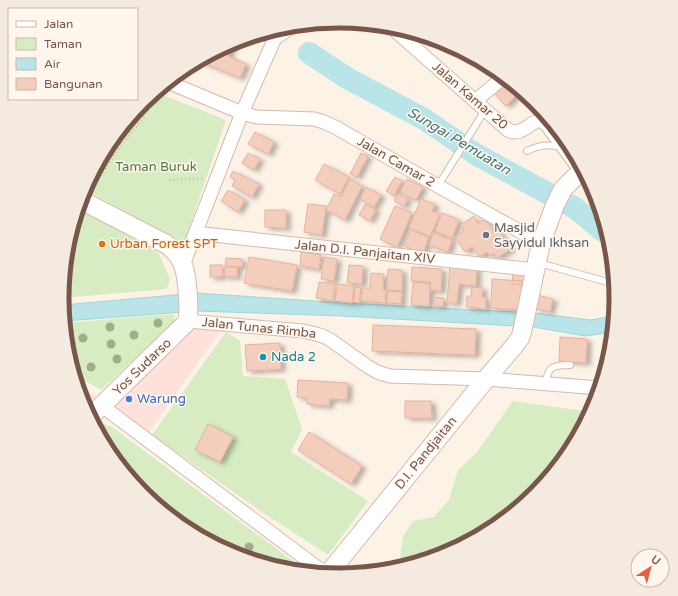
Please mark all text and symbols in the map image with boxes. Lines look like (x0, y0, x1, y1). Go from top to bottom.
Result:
legend (8, 8, 138, 100)
text: Jalan (44, 17, 73, 31)
text: Taman (44, 37, 82, 51)
text: Air (44, 57, 61, 71)
street label: Jalan Kamar 20 (429, 59, 511, 133)
text: Bangunan (44, 77, 103, 91)
water label: Sungai Pemuatan (404, 104, 514, 179)
street label: Jalan Camar 2 (354, 133, 438, 191)
park label: Taman Buruk (115, 159, 197, 175)
place label: Masjid Sayyidul Ikhsan (494, 220, 589, 251)
marker: Masjid Sayyidul Ikhsan (481, 230, 491, 240)
place label: Urban Forest SPT (110, 236, 218, 252)
street label: Jalan D.I. Panjaitan XIV (294, 237, 436, 267)
marker: Urban Forest SPT (97, 239, 107, 249)
street label: Jalan Tunas Rimba (201, 314, 317, 342)
street label: Yos Sudarso (109, 335, 175, 399)
place label: Nada 2 (271, 349, 316, 365)
marker: Nada 2 (258, 352, 268, 362)
place label: Warung (137, 391, 186, 407)
marker: Warung (124, 394, 134, 404)
street label: D.I. Pandjaitan (392, 413, 460, 493)
north arrow (630, 548, 670, 588)
text: U (648, 553, 663, 568)

